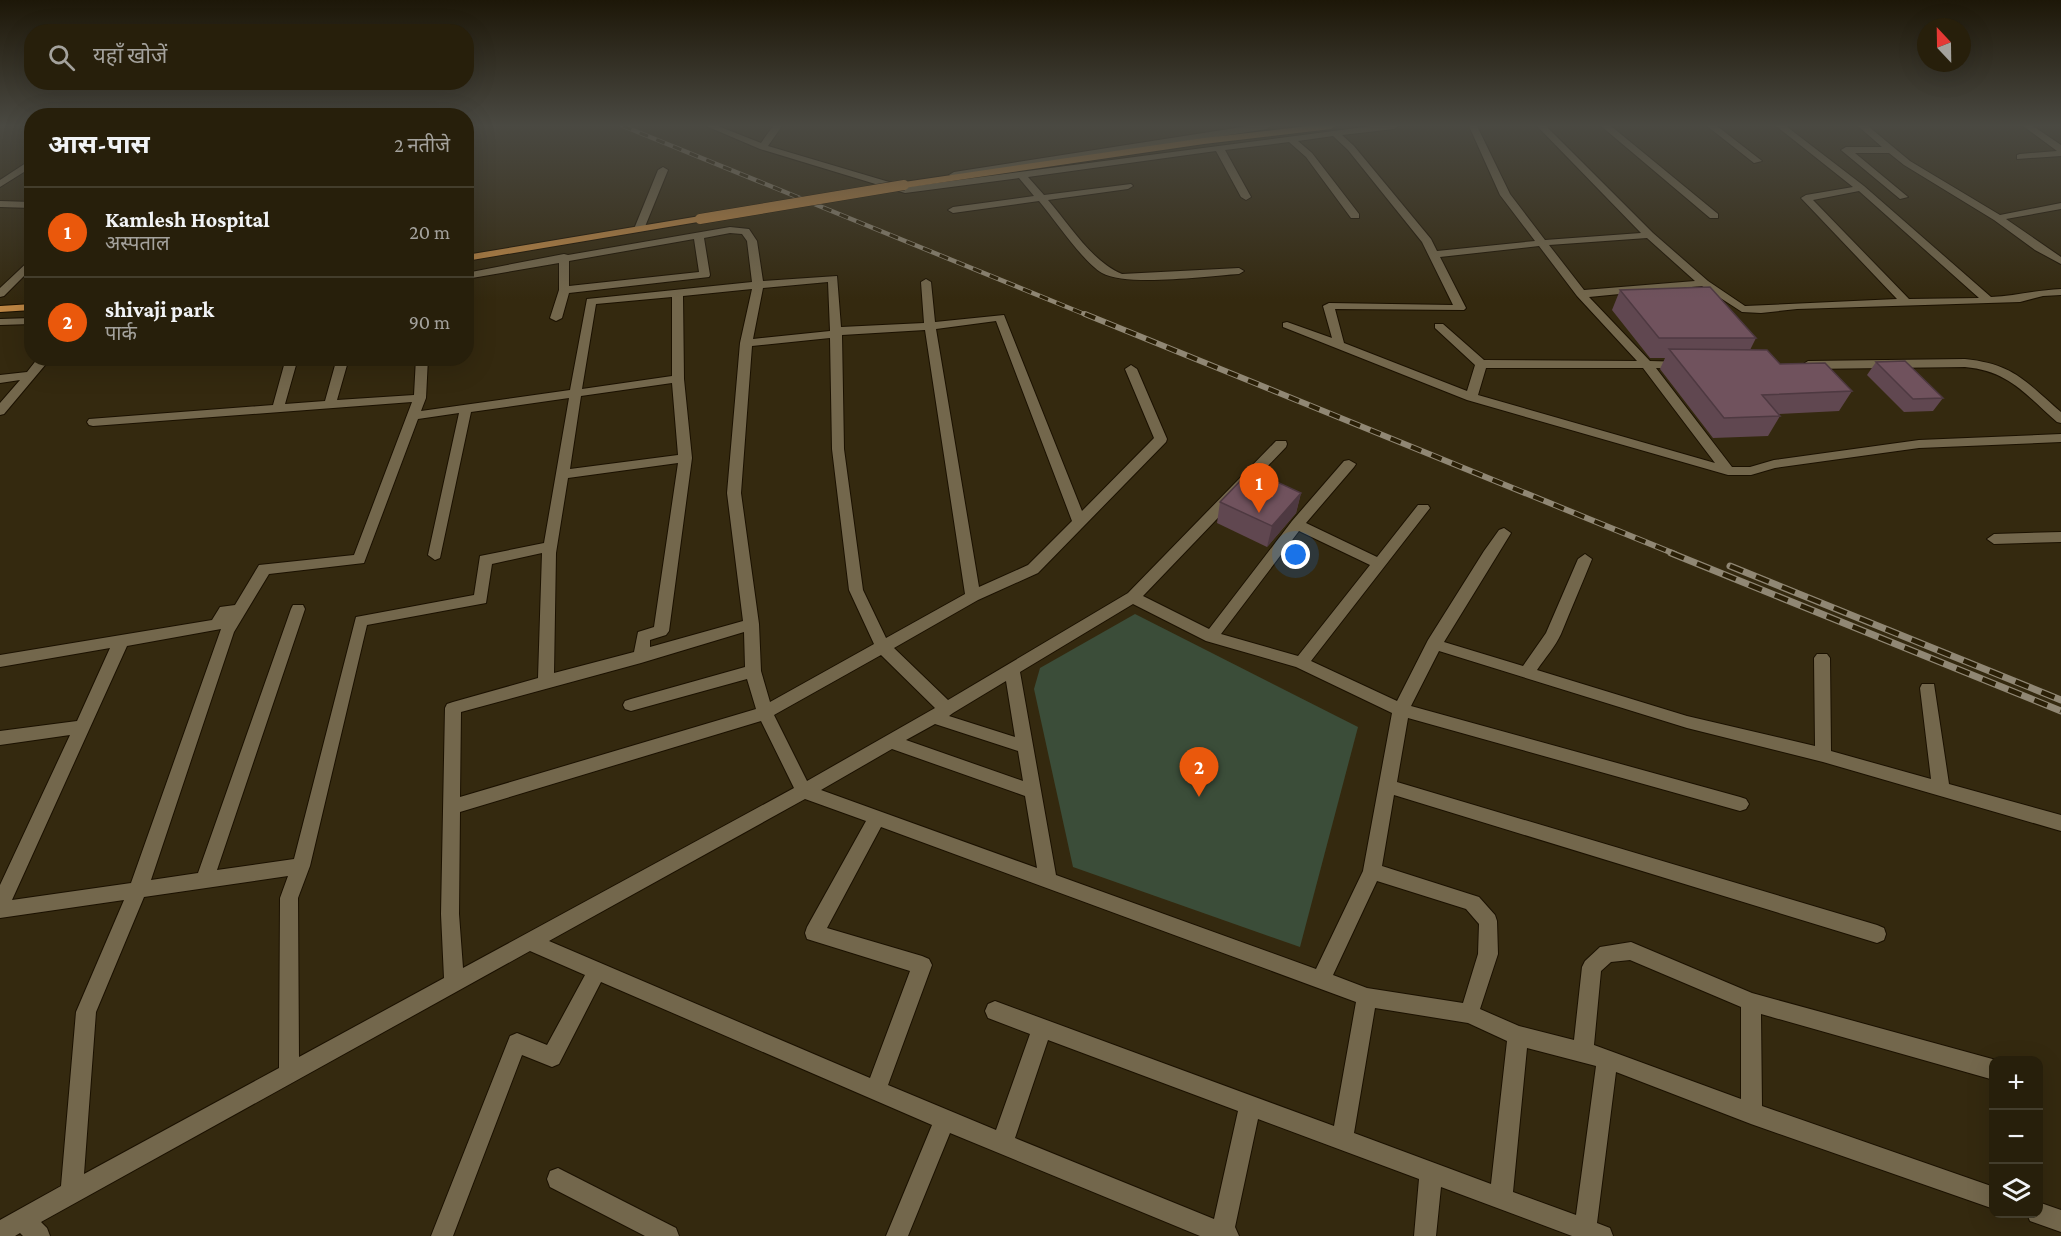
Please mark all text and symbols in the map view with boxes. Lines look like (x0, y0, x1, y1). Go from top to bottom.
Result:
north arrow (1917, 18, 1971, 72)
search box (24, 24, 474, 90)
icon: search (45, 41, 78, 74)
text: यहाँ खोजें (93, 43, 167, 68)
text: आस-पास (48, 130, 150, 159)
text: 2 नतीजे (394, 134, 450, 156)
text: Kamlesh Hospital (105, 207, 270, 232)
text: 1 (64, 221, 71, 243)
text: 20 m (409, 221, 450, 243)
text: अस्पताल (105, 232, 170, 254)
text: shivaji park (105, 297, 214, 322)
text: 2 (62, 311, 73, 333)
text: 90 m (409, 311, 450, 333)
text: पार्क (105, 322, 137, 344)
pin: 1 (1240, 464, 1278, 513)
your location (1281, 540, 1310, 569)
pin: 2 (1180, 748, 1218, 797)
map controls (1989, 1056, 2043, 1218)
button: + (1989, 1056, 2043, 1110)
button: − (1989, 1110, 2043, 1164)
button: layers (1989, 1164, 2043, 1218)

